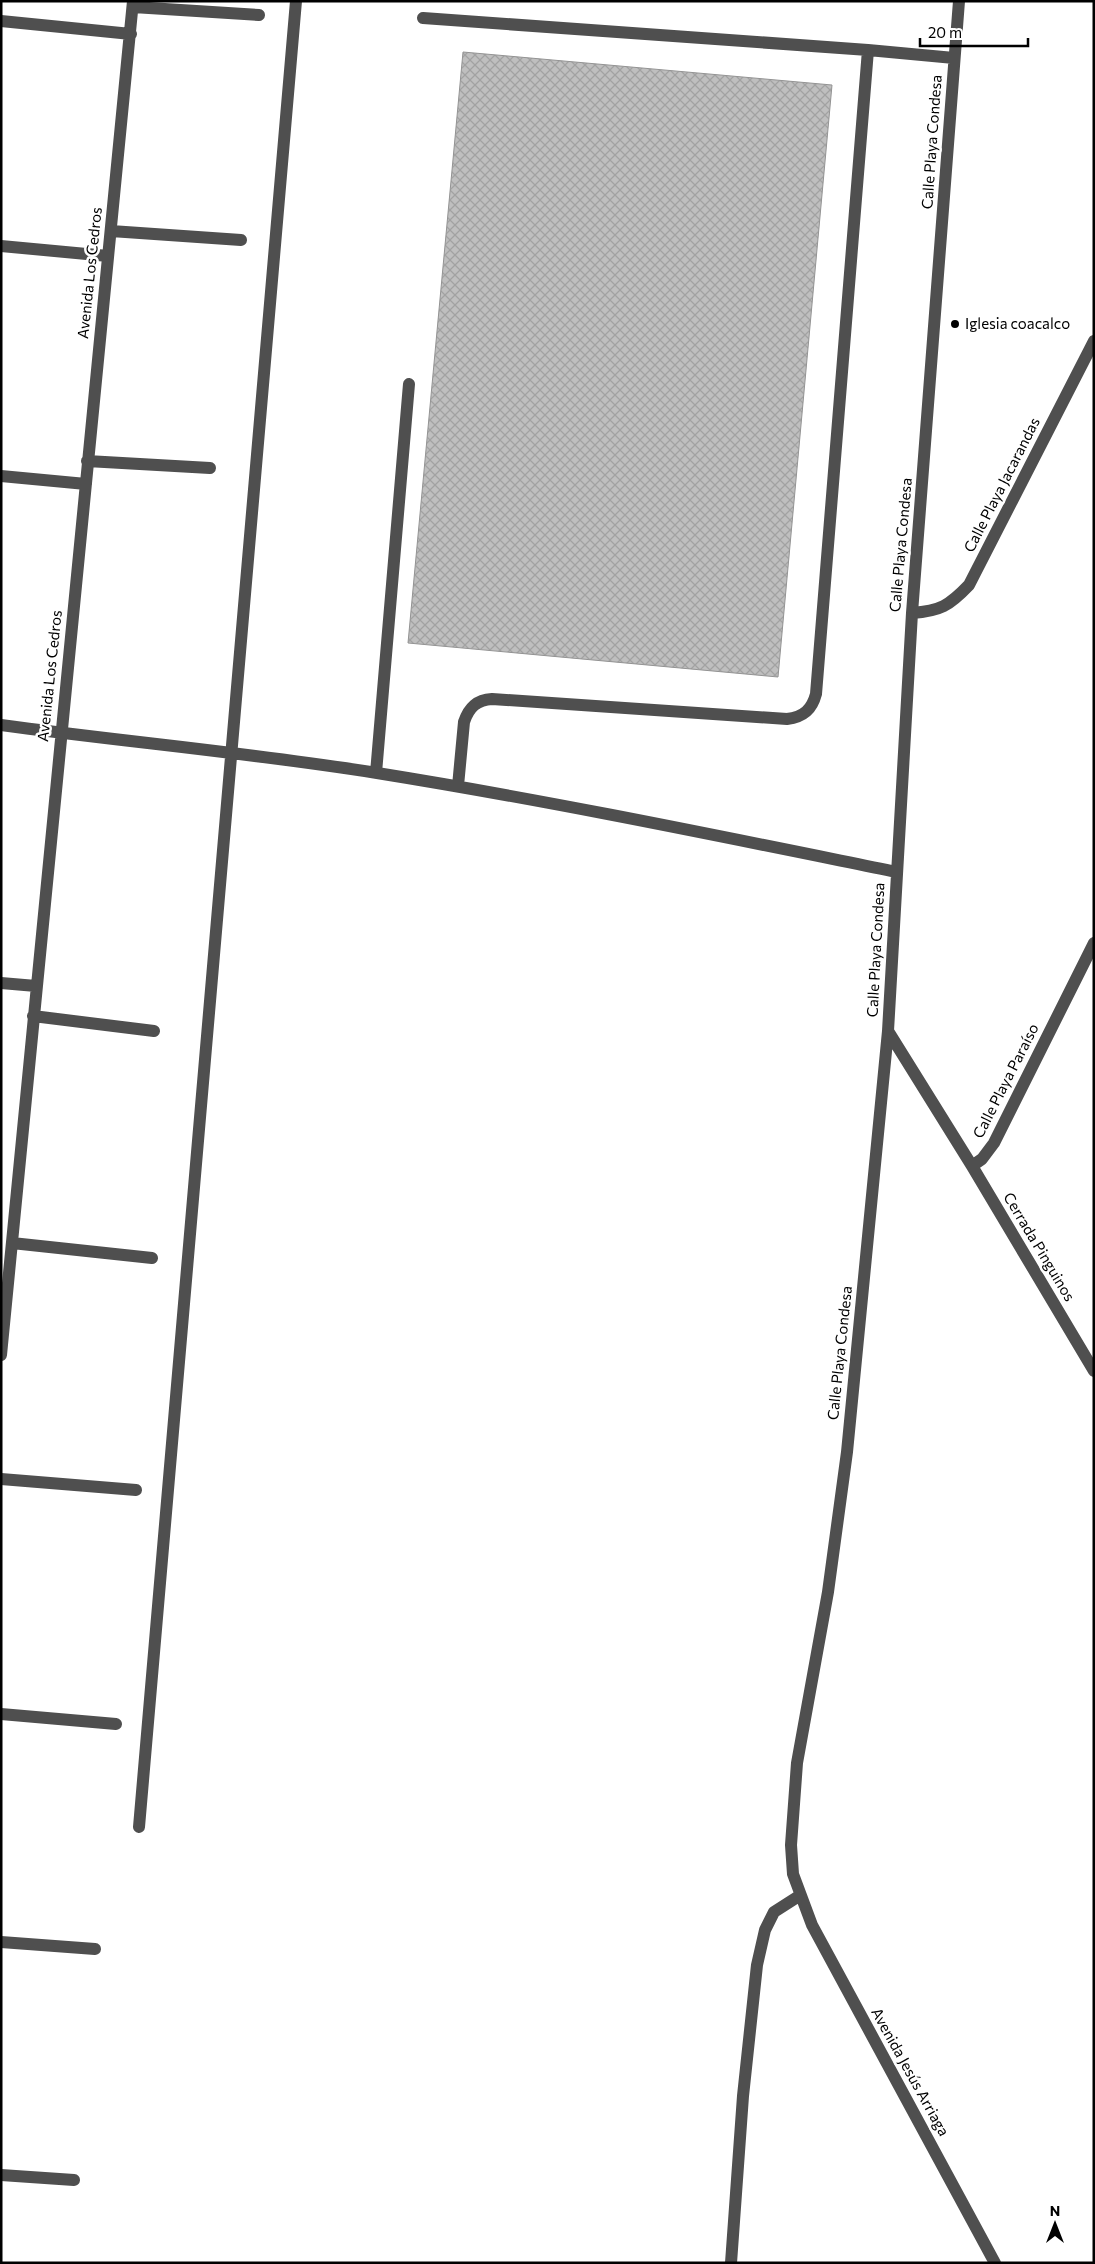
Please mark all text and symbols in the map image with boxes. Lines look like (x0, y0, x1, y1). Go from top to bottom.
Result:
scale bar (920, 15, 1028, 47)
text: 20 m (928, 23, 962, 41)
street label: Calle Playa Condesa (917, 74, 945, 210)
street label: Avenida Los Cedros (73, 206, 105, 340)
place label: Iglesia coacalco (965, 314, 1070, 332)
marker: Iglesia coacalco (949, 318, 961, 330)
street label: Calle Playa Jacarandas (959, 414, 1043, 555)
street label: Calle Playa Condesa (885, 477, 915, 613)
street label: Avenida Los Cedros (33, 609, 65, 743)
street label: Calle Playa Condesa (862, 882, 888, 1018)
street label: Calle Playa Paraíso (968, 1020, 1042, 1141)
street label: Cerrada Pinguinos (1000, 1189, 1080, 1304)
street label: Calle Playa Condesa (823, 1285, 855, 1421)
street label: Avenida Jesús Arriaga (868, 2004, 954, 2139)
north arrow (1030, 2199, 1080, 2249)
text: N (1050, 2202, 1060, 2219)

